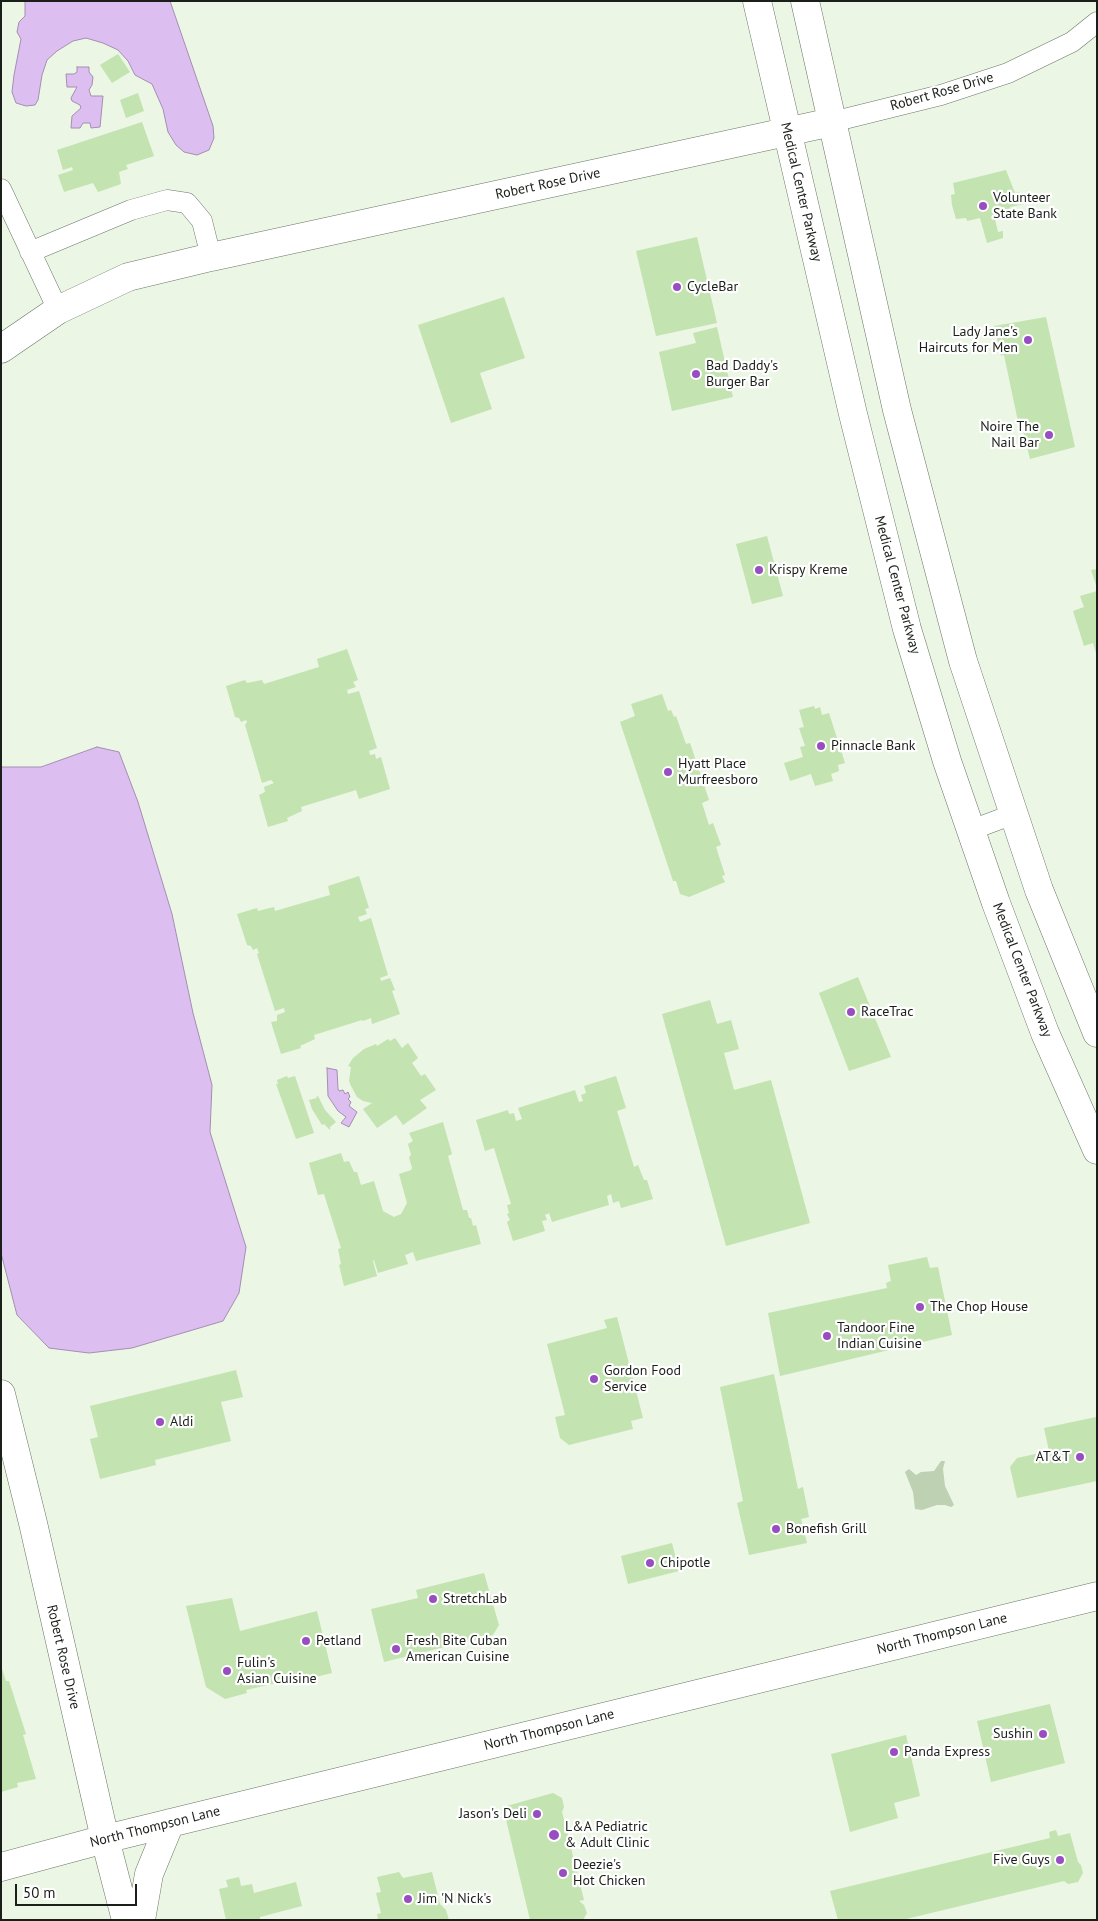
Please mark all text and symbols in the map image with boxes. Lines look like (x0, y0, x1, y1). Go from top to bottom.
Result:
street label: Robert Rose Drive (888, 69, 996, 115)
street label: Medical Center Parkway (777, 121, 825, 263)
street label: Robert Rose Drive (494, 165, 602, 203)
place label: Volunteer State Bank (993, 190, 1057, 222)
marker: Volunteer State Bank (977, 200, 989, 212)
place label: CycleBar (687, 279, 738, 295)
marker: CycleBar (671, 281, 683, 293)
place label: Lady Jane's Haircuts for Men (919, 324, 1018, 357)
marker: Lady Jane's Haircuts for Men (1022, 334, 1034, 346)
place label: Bad Daddy's Burger Bar (706, 358, 778, 391)
marker: Bad Daddy's Burger Bar (690, 368, 702, 380)
place label: Noire The Nail Bar (980, 419, 1039, 452)
marker: Noire The Nail Bar (1043, 429, 1055, 441)
street label: Medical Center Parkway (870, 514, 924, 656)
place label: Krispy Kreme (769, 562, 848, 578)
marker: Krispy Kreme (753, 564, 765, 576)
place label: Pinnacle Bank (831, 738, 916, 754)
marker: Pinnacle Bank (815, 740, 827, 752)
place label: Hyatt Place Murfreesboro (678, 756, 758, 789)
marker: Hyatt Place Murfreesboro (662, 766, 674, 778)
street label: Medical Center Parkway (989, 900, 1055, 1040)
place label: RaceTrac (861, 1004, 914, 1020)
marker: RaceTrac (845, 1006, 857, 1018)
place label: The Chop House (930, 1299, 1028, 1315)
marker: The Chop House (914, 1301, 926, 1313)
place label: Tandoor Fine Indian Cuisine (837, 1320, 922, 1352)
marker: Tandoor Fine Indian Cuisine (821, 1330, 833, 1342)
place label: Gordon Food Service (604, 1363, 681, 1395)
marker: Gordon Food Service (588, 1373, 600, 1385)
place label: Aldi (170, 1414, 194, 1430)
marker: Aldi (154, 1416, 166, 1428)
place label: AT&T (1036, 1449, 1070, 1465)
marker: AT&T (1074, 1451, 1086, 1463)
place label: Bonefish Grill (786, 1521, 867, 1537)
marker: Bonefish Grill (770, 1523, 782, 1535)
place label: Chipotle (660, 1555, 710, 1571)
marker: Chipotle (644, 1557, 656, 1569)
place label: StretchLab (443, 1591, 507, 1607)
marker: StretchLab (427, 1593, 439, 1605)
street label: Robert Rose Drive (43, 1603, 83, 1711)
street label: North Thompson Lane (875, 1610, 1009, 1658)
place label: Petland (316, 1633, 361, 1649)
place label: Fresh Bite Cuban American Cuisine (406, 1633, 509, 1665)
marker: Petland (300, 1635, 312, 1647)
marker: Fresh Bite Cuban American Cuisine (390, 1643, 402, 1655)
place label: Fulin's Asian Cuisine (237, 1655, 317, 1688)
marker: Fulin's Asian Cuisine (221, 1665, 233, 1677)
street label: North Thompson Lane (482, 1706, 616, 1754)
place label: Sushin (993, 1726, 1033, 1742)
marker: Sushin (1037, 1728, 1049, 1740)
place label: Panda Express (904, 1744, 990, 1760)
marker: Panda Express (888, 1746, 900, 1758)
street label: North Thompson Lane (88, 1803, 222, 1851)
place label: Jason's Deli (459, 1806, 527, 1822)
marker: Jason's Deli (531, 1808, 543, 1820)
place label: L&A Pediatric & Adult Clinic (565, 1819, 650, 1851)
marker: L&A Pediatric & Adult Clinic (547, 1828, 561, 1842)
place label: Five Guys (993, 1852, 1050, 1868)
marker: Five Guys (1054, 1854, 1066, 1866)
place label: Deezie's Hot Chicken (573, 1857, 645, 1890)
marker: Deezie's Hot Chicken (557, 1867, 569, 1879)
scale bar (18, 1874, 140, 1906)
text: 50 m (23, 1883, 56, 1902)
place label: Jim 'N Nick's (418, 1891, 491, 1907)
marker: Jim 'N Nick's (402, 1893, 414, 1905)

